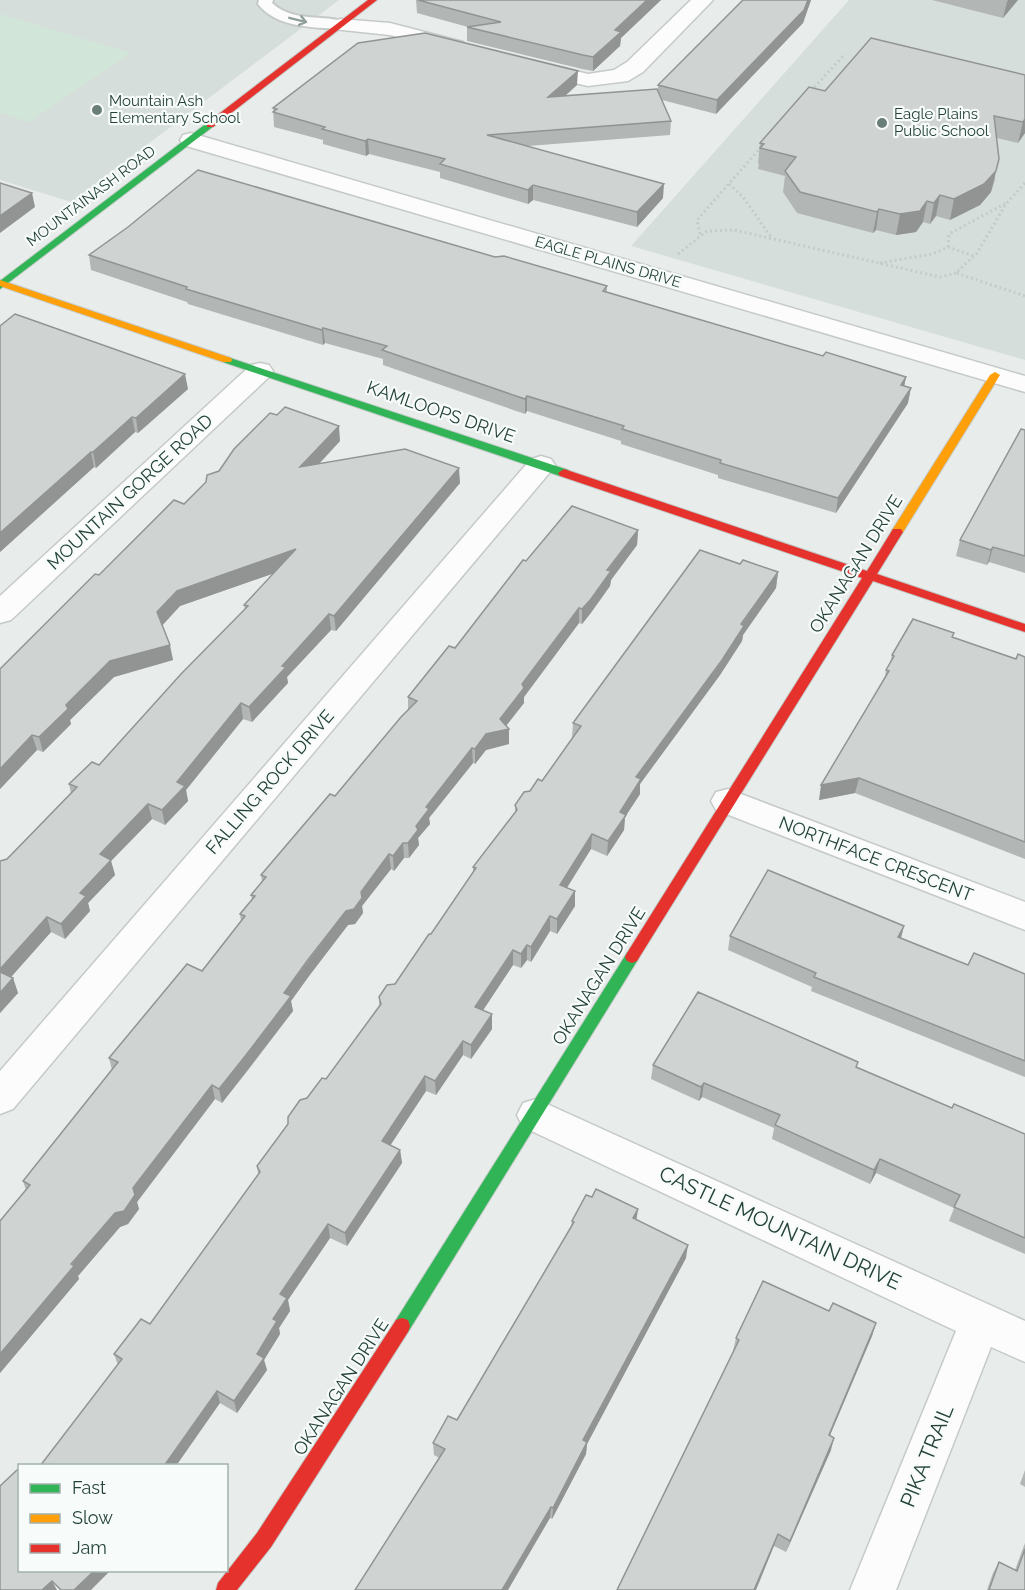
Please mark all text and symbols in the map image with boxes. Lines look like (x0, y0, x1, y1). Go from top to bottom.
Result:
one-way arrow (289, 15, 308, 26)
place label: Mountain Ash Elementary School (109, 92, 241, 127)
marker: Mountain Ash Elementary School (90, 103, 104, 117)
place label: Eagle Plains Public School (894, 105, 990, 140)
marker: Eagle Plains Public School (875, 116, 889, 130)
street label: MOUNTAINASH ROAD (23, 142, 159, 250)
street label: EAGLE PLAINS DRIVE (533, 232, 683, 292)
street label: KAMLOOPS DRIVE (364, 376, 518, 447)
street label: MOUNTAIN GORGE ROAD (43, 409, 217, 574)
street label: OKANAGAN DRIVE (805, 491, 907, 637)
street label: FALLING ROCK DRIVE (201, 705, 338, 858)
street label: NORTHFACE CRESCENT (776, 812, 976, 905)
street label: OKANAGAN DRIVE (548, 903, 650, 1049)
street label: CASTLE MOUNTAIN DRIVE (655, 1160, 905, 1295)
street label: OKANAGAN DRIVE (289, 1314, 393, 1459)
street label: PIKA TRAIL (895, 1401, 958, 1511)
legend (18, 1464, 228, 1572)
text: Fast (72, 1477, 106, 1498)
text: Slow (72, 1507, 113, 1528)
text: Jam (72, 1537, 107, 1558)

